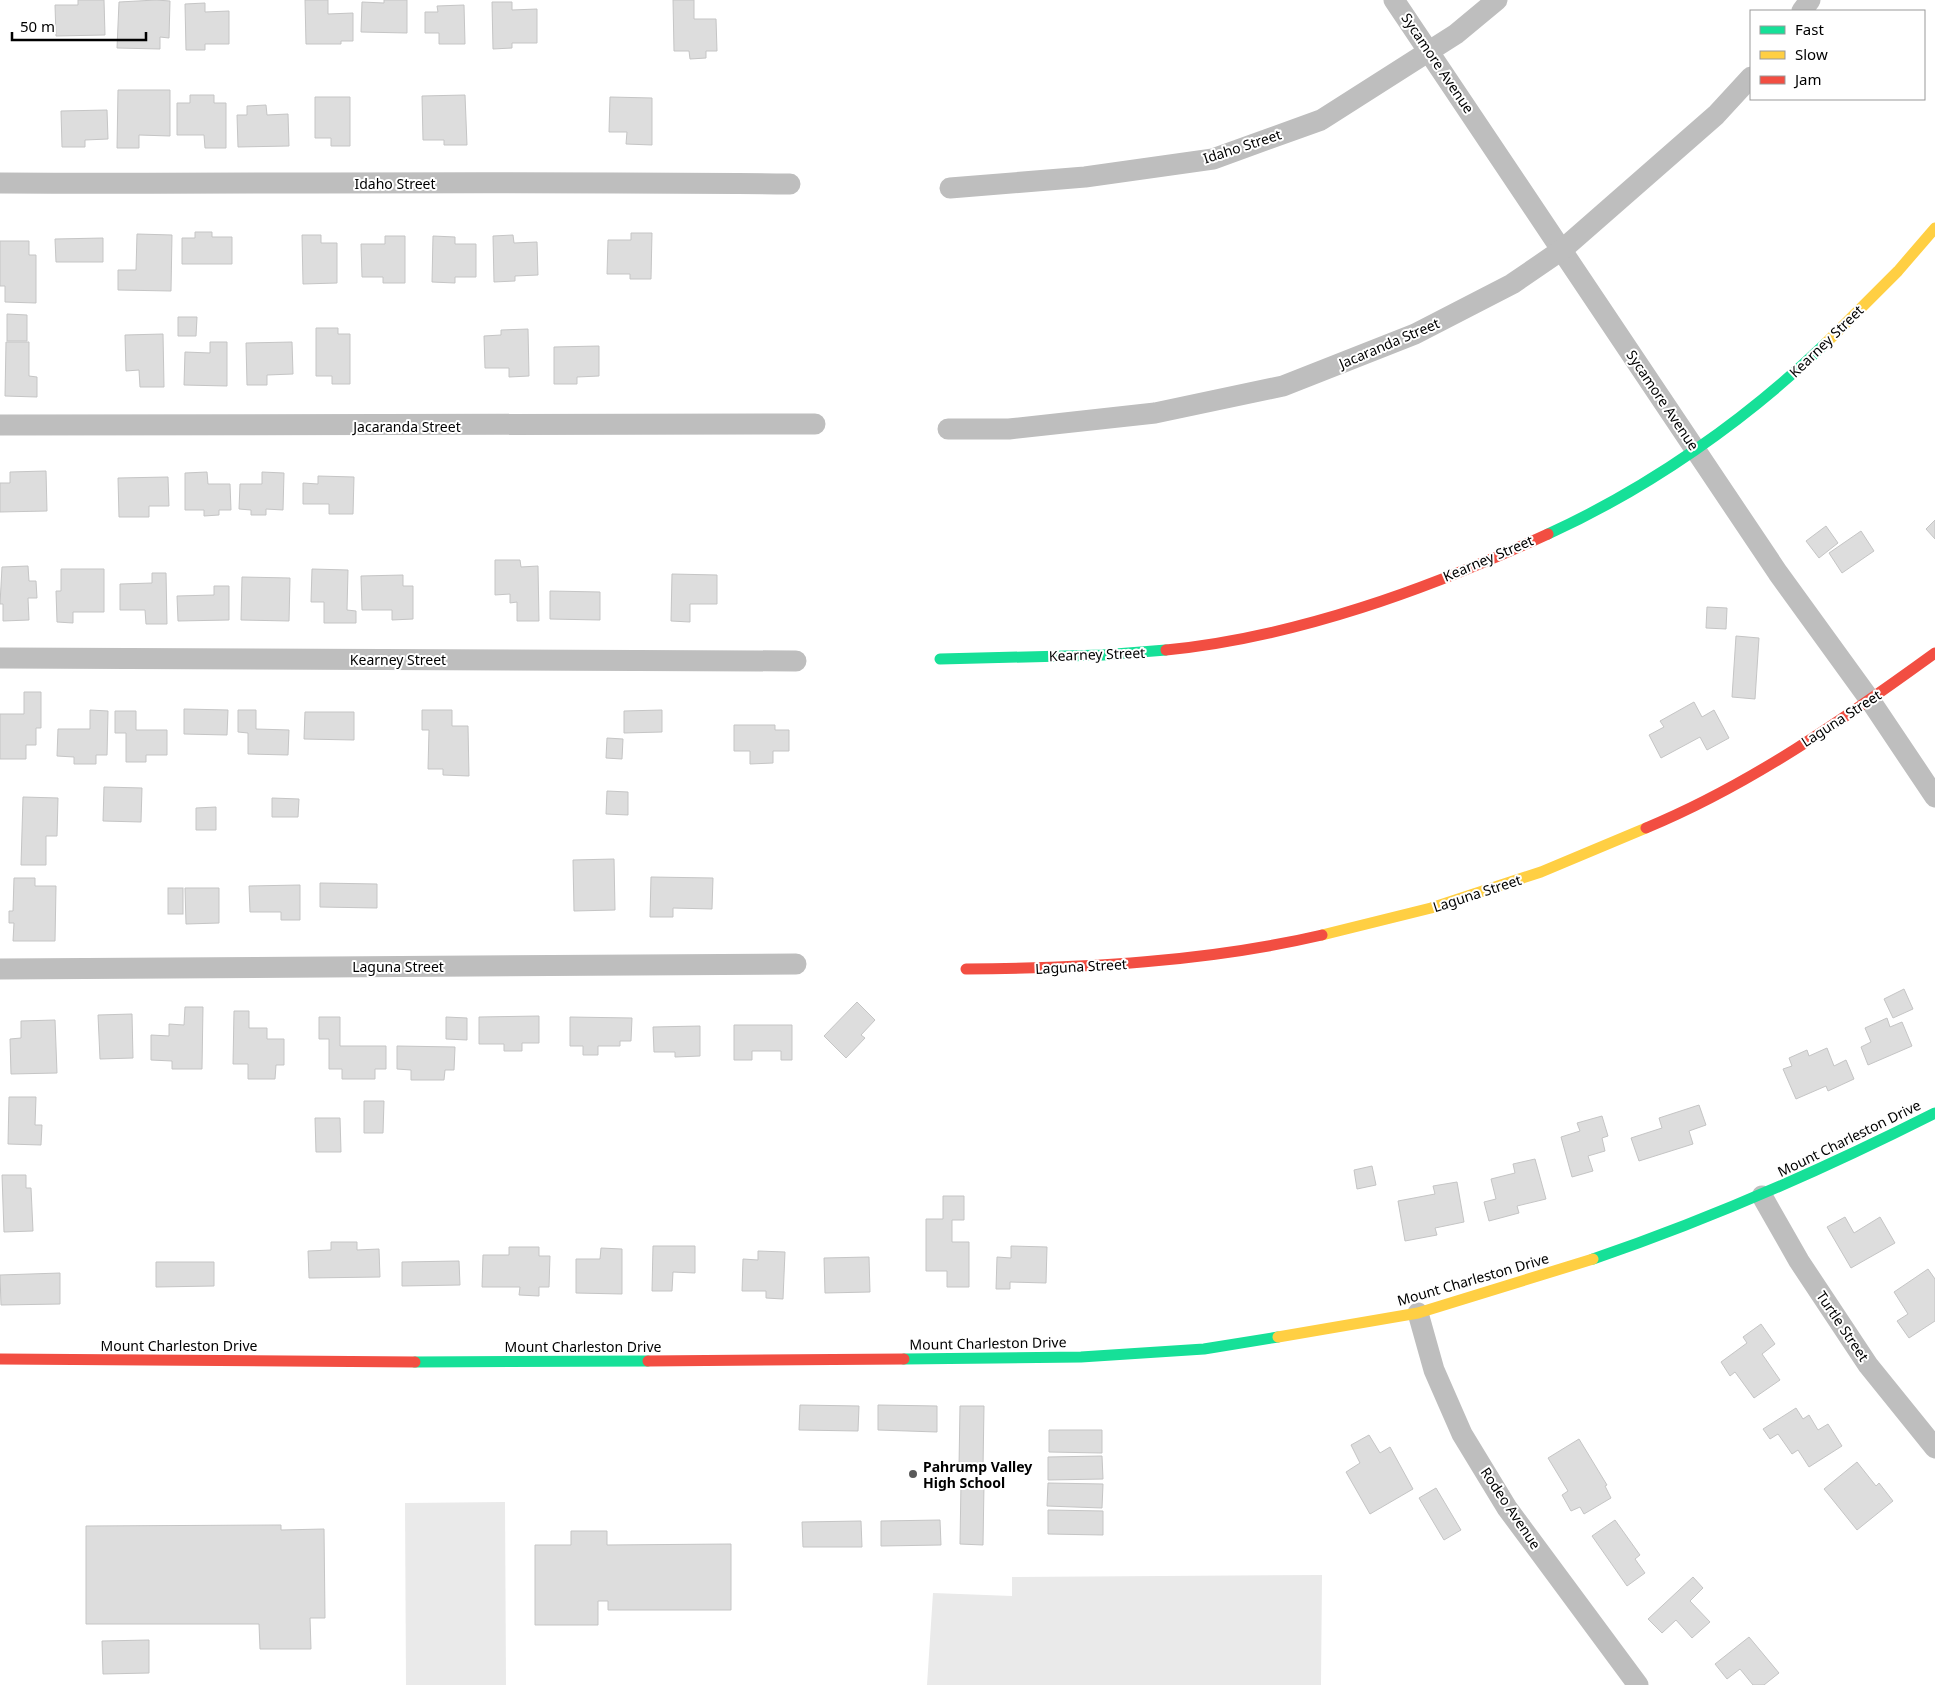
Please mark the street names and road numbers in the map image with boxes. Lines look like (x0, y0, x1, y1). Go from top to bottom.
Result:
street label: Sycamore Avenue (1397, 9, 1479, 117)
street label: Idaho Street (1201, 124, 1283, 168)
street label: Idaho Street (354, 174, 436, 193)
street label: Kearney Street (1785, 301, 1867, 381)
street label: Jacaranda Street (1334, 313, 1442, 374)
street label: Sycamore Avenue (1622, 346, 1704, 454)
street label: Jacaranda Street (351, 417, 461, 436)
street label: Kearney Street (1440, 530, 1536, 586)
street label: Kearney Street (1049, 643, 1145, 665)
street label: Kearney Street (350, 650, 446, 669)
street label: Laguna Street (1797, 685, 1885, 751)
street label: Laguna Street (1430, 870, 1524, 916)
street label: Laguna Street (1035, 954, 1127, 978)
street label: Laguna Street (352, 957, 444, 976)
street label: Mount Charleston Drive (1774, 1095, 1924, 1181)
street label: Mount Charleston Drive (1395, 1248, 1551, 1310)
street label: Turtle Street (1813, 1287, 1873, 1365)
street label: Mount Charleston Drive (909, 1332, 1067, 1354)
street label: Mount Charleston Drive (101, 1336, 258, 1355)
street label: Mount Charleston Drive (505, 1337, 662, 1356)
street label: Rodeo Avenue (1477, 1463, 1545, 1553)

